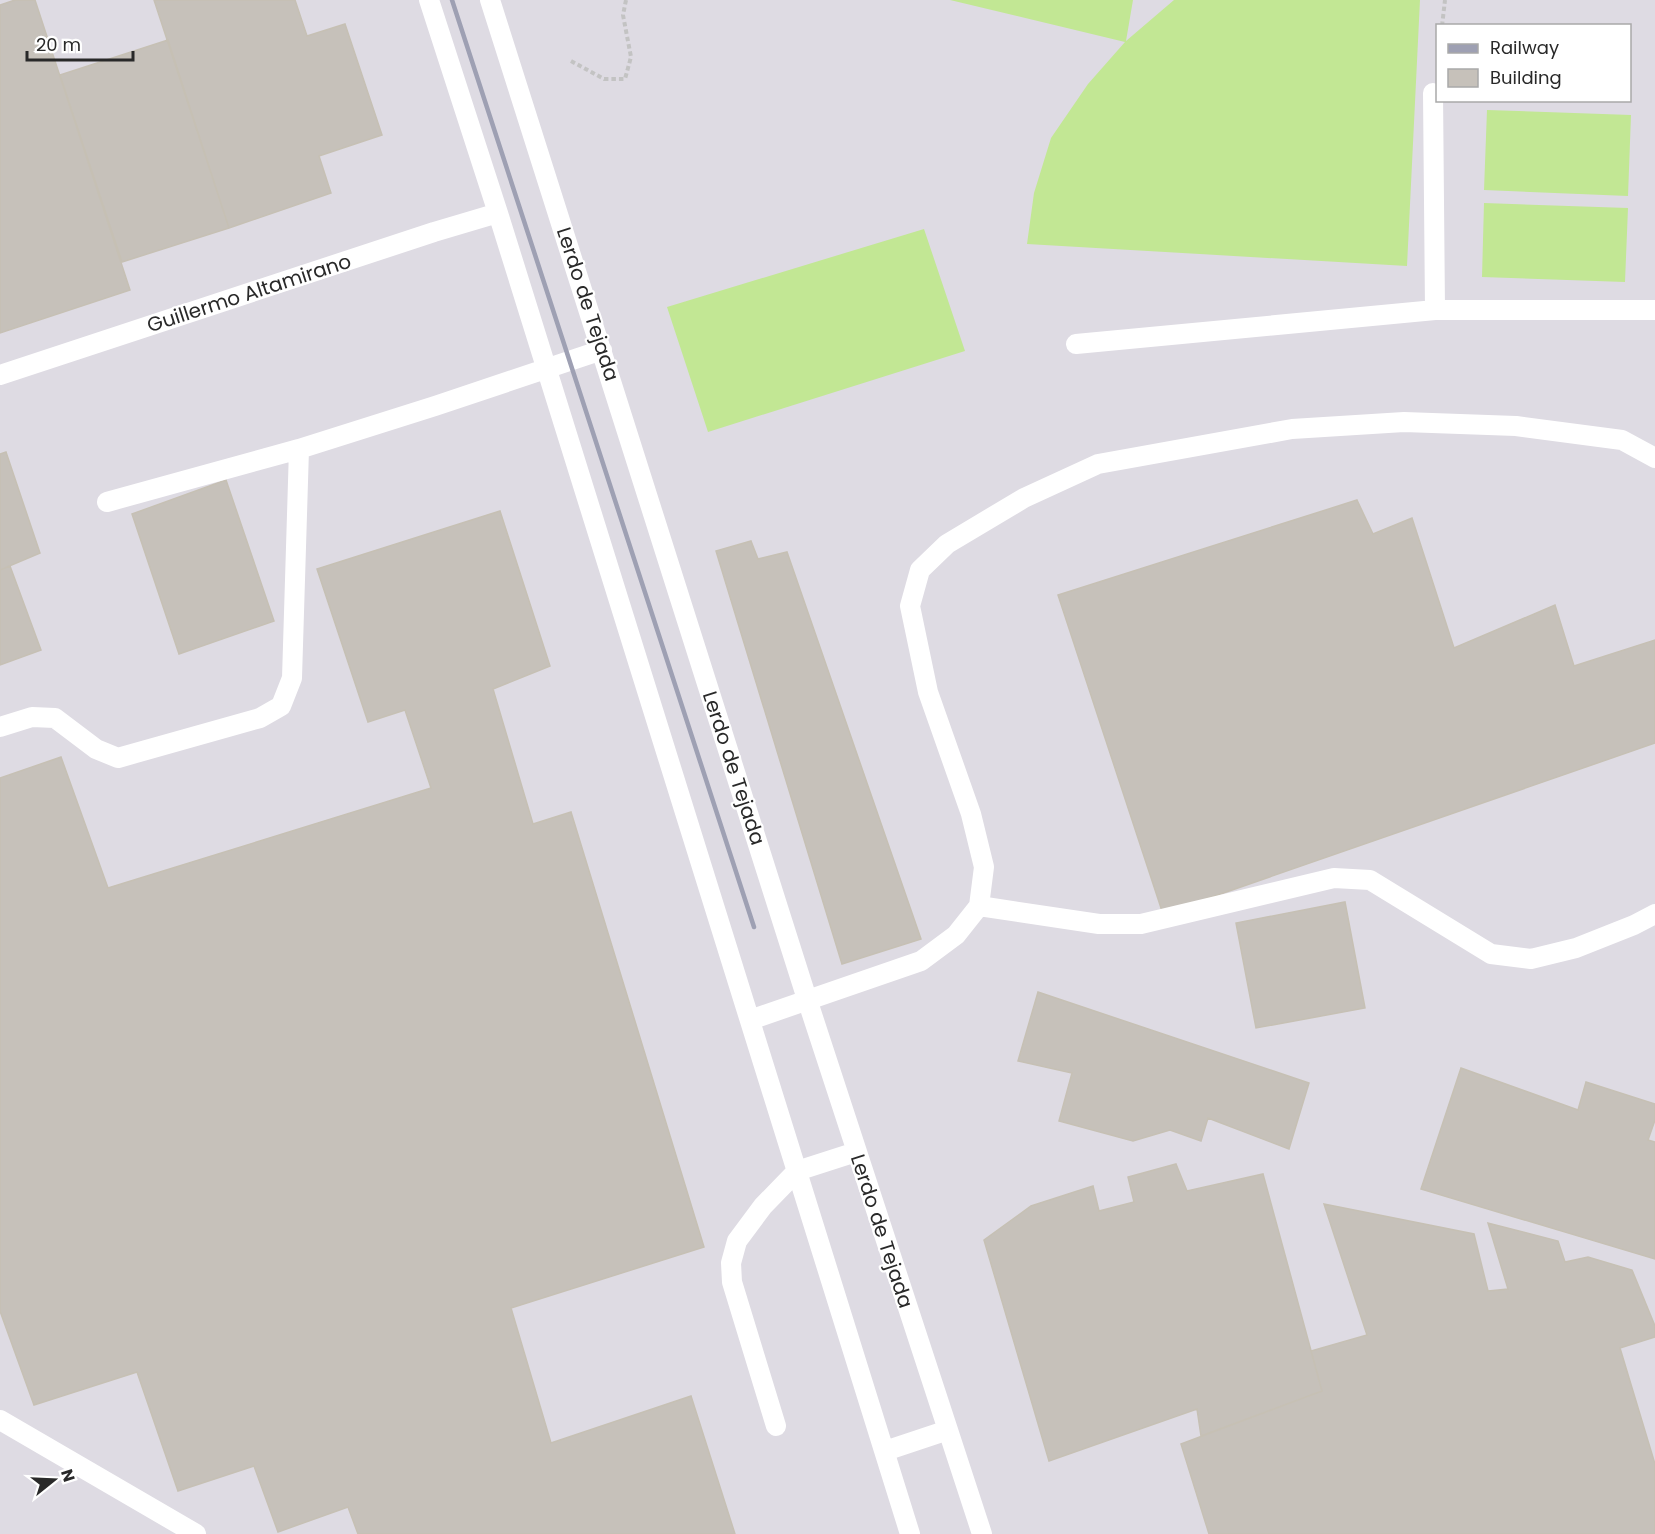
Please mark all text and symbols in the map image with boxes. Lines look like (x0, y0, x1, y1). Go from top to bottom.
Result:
scale bar (27, 24, 134, 62)
legend (1436, 24, 1631, 102)
text: 20 m (36, 32, 81, 57)
text: Railway (1490, 35, 1559, 60)
text: Building (1490, 65, 1562, 90)
street label: Lerdo de Tejada (550, 224, 626, 384)
street label: Guillermo Altamirano (143, 247, 355, 339)
street label: Lerdo de Tejada (696, 688, 772, 848)
street label: Lerdo de Tejada (844, 1151, 920, 1311)
north arrow (24, 1450, 84, 1510)
text: N (55, 1466, 81, 1485)

